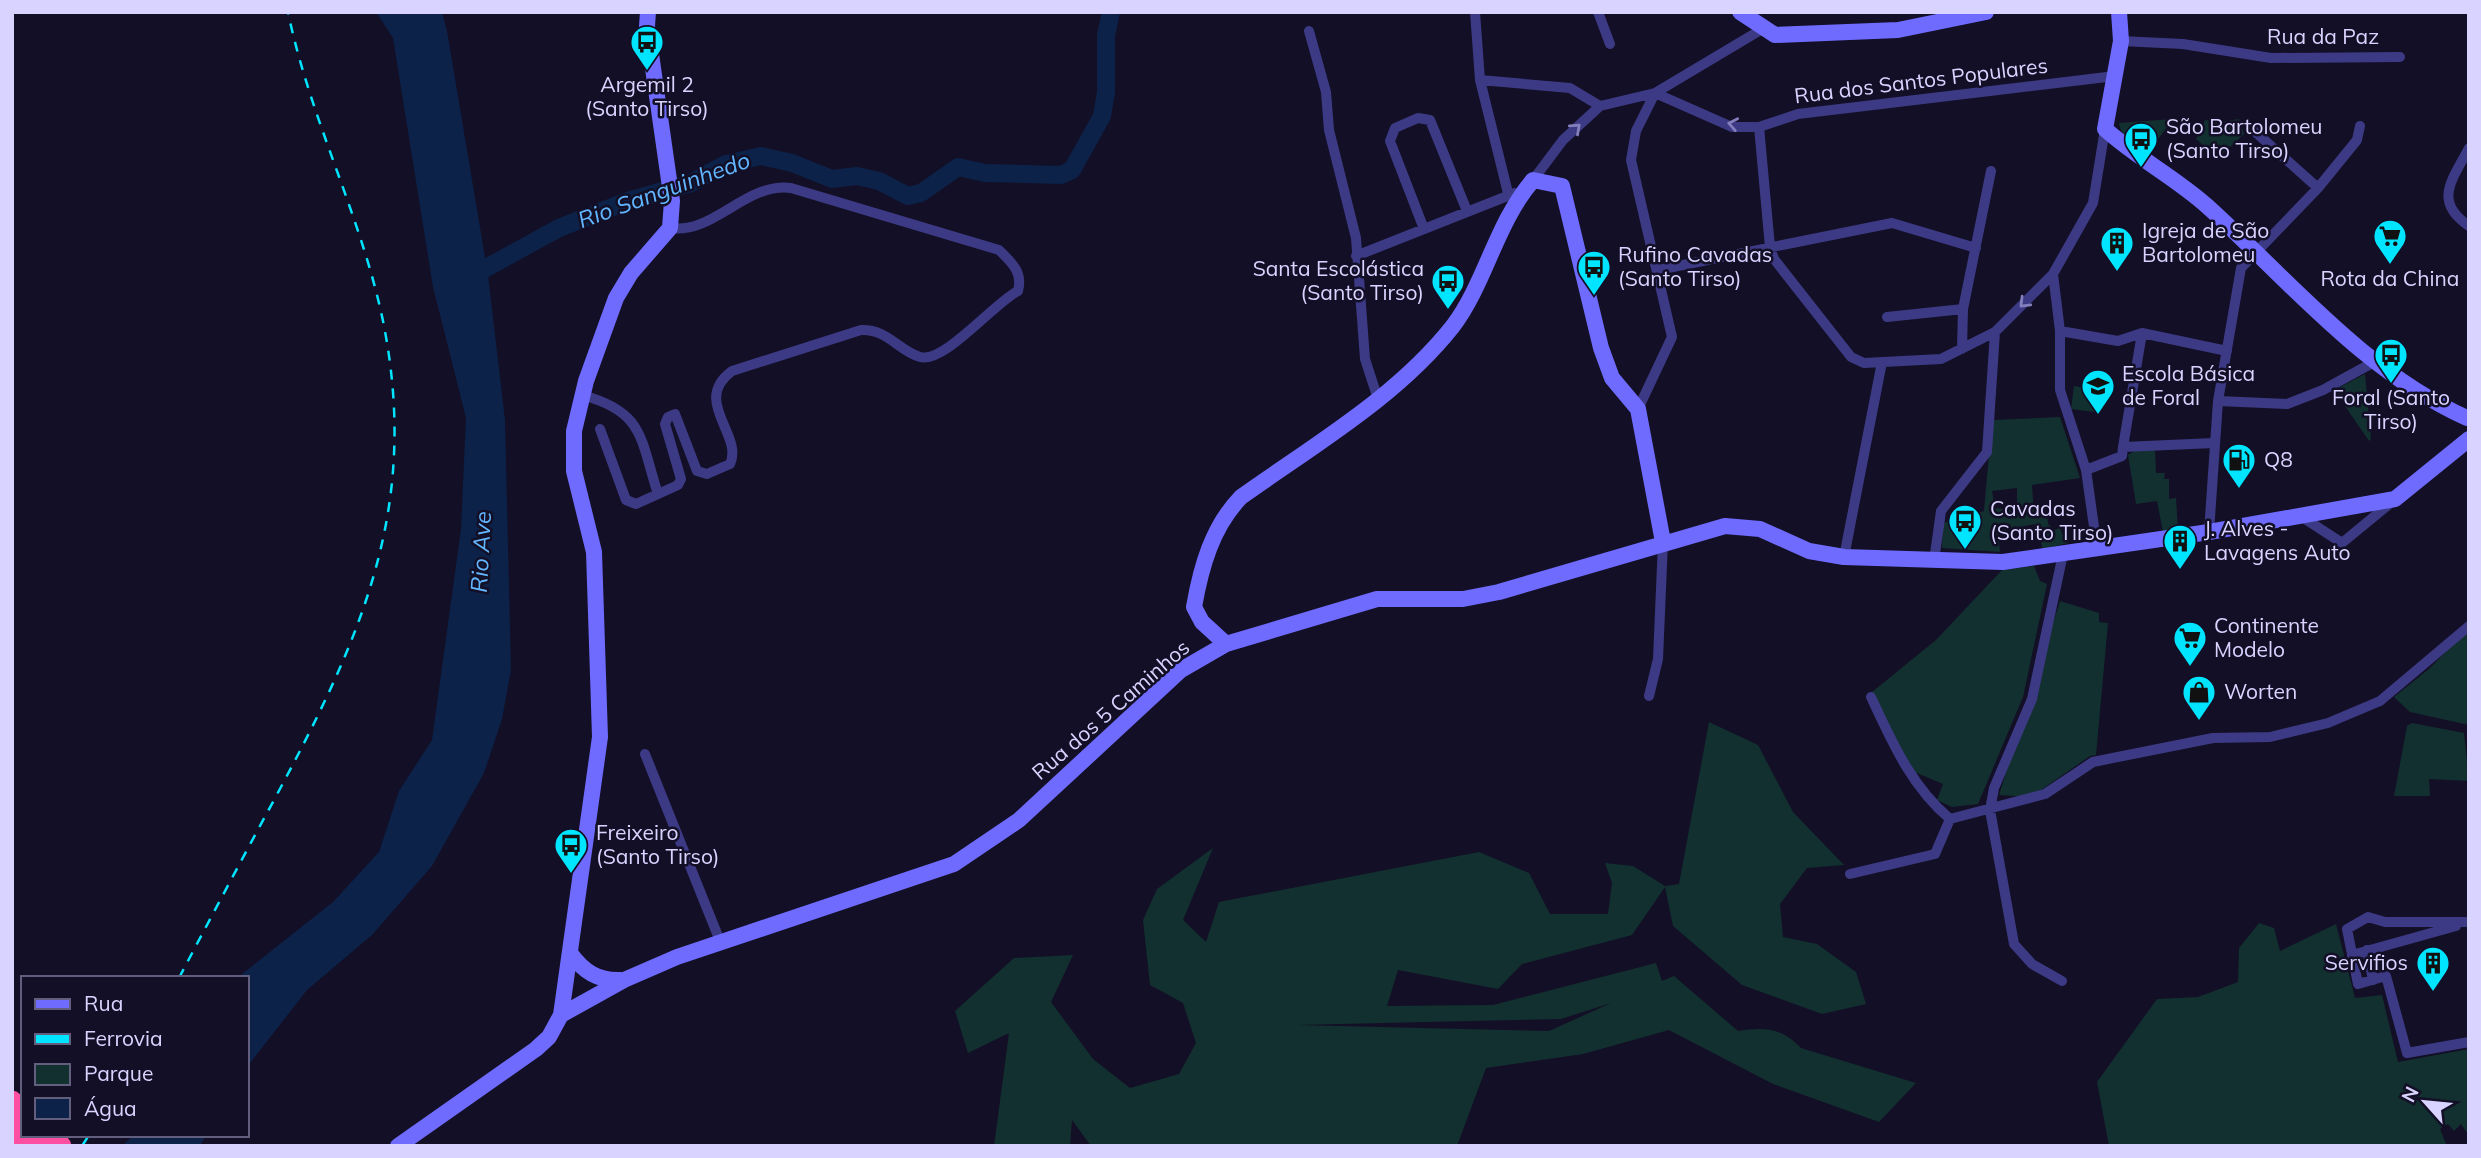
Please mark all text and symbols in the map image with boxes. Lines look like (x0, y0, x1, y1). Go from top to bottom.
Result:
bus stop icon: Argemil 2 (Santo Tirso) (628, 23, 666, 72)
street label: Rua da Paz (2267, 23, 2379, 49)
street label: Rua dos Santos Populares (1793, 52, 2049, 108)
place label: Argemil 2 (Santo Tirso) (585, 71, 709, 121)
place label: São Bartolomeu (Santo Tirso) (2166, 113, 2322, 163)
one-way arrow (1727, 118, 1739, 133)
bus stop icon: São Bartolomeu (Santo Tirso) (2122, 120, 2160, 169)
one-way arrow (1568, 124, 1581, 136)
water label: Rio Sanguinhedo (574, 145, 754, 234)
place label: Igreja de São Bartolomeu (2142, 217, 2269, 267)
supermarket icon: Rota da China (2371, 217, 2409, 266)
building icon: Igreja de São Bartolomeu (2098, 224, 2136, 273)
place label: Rufino Cavadas (Santo Tirso) (1618, 241, 1772, 291)
bus stop icon: Rufino Cavadas (Santo Tirso) (1575, 248, 1613, 297)
place label: Santa Escolástica (Santo Tirso) (1253, 255, 1424, 305)
bus stop icon: Santa Escolástica (Santo Tirso) (1429, 262, 1467, 311)
place label: Rota da China (2321, 265, 2459, 291)
one-way arrow (2019, 295, 2032, 308)
bus stop icon: Foral (Santo Tirso) (2372, 336, 2410, 385)
place label: Escola Básica de Foral (2122, 360, 2255, 410)
school or university icon: Escola Básica de Foral (2079, 367, 2117, 416)
place label: Foral (Santo Tirso) (2332, 384, 2450, 434)
fuel station icon: Q8 (2220, 441, 2258, 490)
place label: Q8 (2264, 446, 2293, 472)
place label: Cavadas (Santo Tirso) (1990, 495, 2113, 545)
bus stop icon: Cavadas (Santo Tirso) (1946, 502, 1984, 551)
water label: Rio Ave (464, 511, 497, 593)
place label: J. Alves - Lavagens Auto (2204, 515, 2351, 565)
building icon: J. Alves - Lavagens Auto (2161, 522, 2199, 571)
place label: Continente Modelo (2214, 612, 2319, 662)
supermarket icon: Continente Modelo (2171, 619, 2209, 668)
street label: Rua dos 5 Caminhos (1026, 634, 1194, 785)
shop icon: Worten (2180, 673, 2218, 722)
place label: Worten (2224, 678, 2297, 704)
place label: Freixeiro (Santo Tirso) (596, 819, 719, 869)
bus stop icon: Freixeiro (Santo Tirso) (552, 826, 590, 875)
building icon: Servifios (2414, 944, 2452, 993)
place label: Servifios (2325, 949, 2408, 975)
legend (21, 976, 248, 1137)
text: Rua (84, 990, 123, 1016)
text: Ferrovia (84, 1025, 163, 1051)
text: Parque (84, 1060, 153, 1086)
north arrow (2390, 1067, 2460, 1137)
text: N (2396, 1082, 2424, 1106)
text: Água (84, 1095, 137, 1121)

